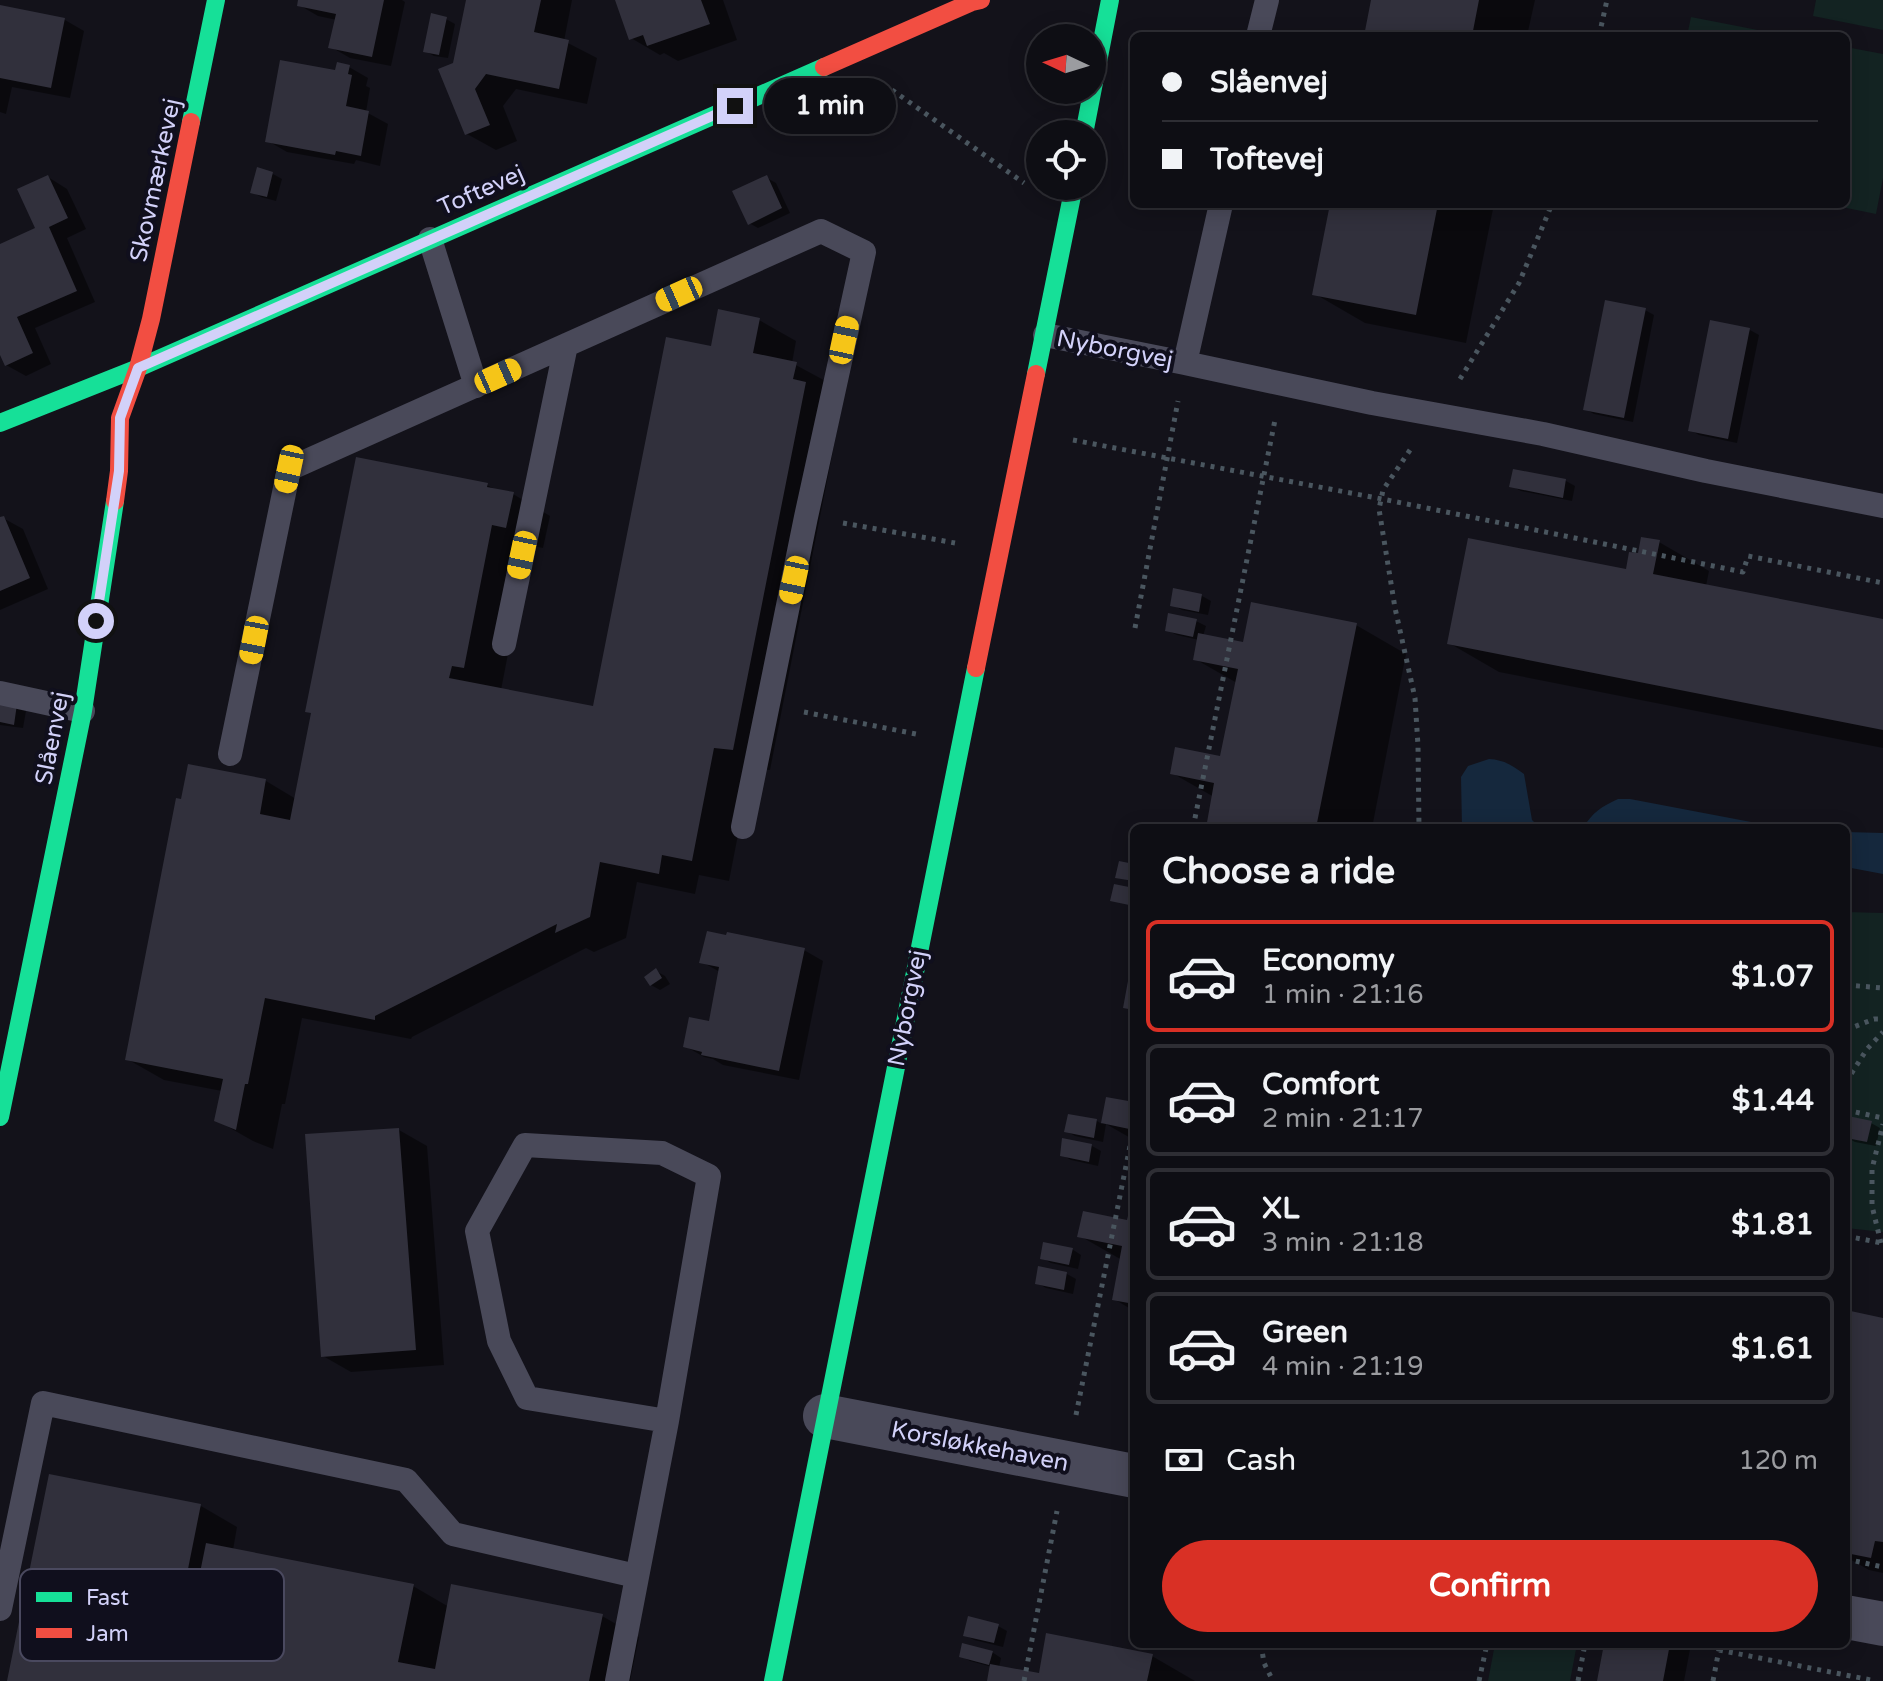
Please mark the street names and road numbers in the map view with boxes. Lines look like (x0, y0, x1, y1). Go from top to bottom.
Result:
street label: Skovmærkevej (124, 96, 187, 264)
street label: Toftevej (434, 159, 529, 222)
street label: Nyborgvej (1054, 324, 1176, 375)
street label: Slåenvej (29, 689, 76, 787)
street label: Nyborgvej (882, 947, 933, 1069)
street label: Korsløkkehaven (889, 1415, 1071, 1478)

